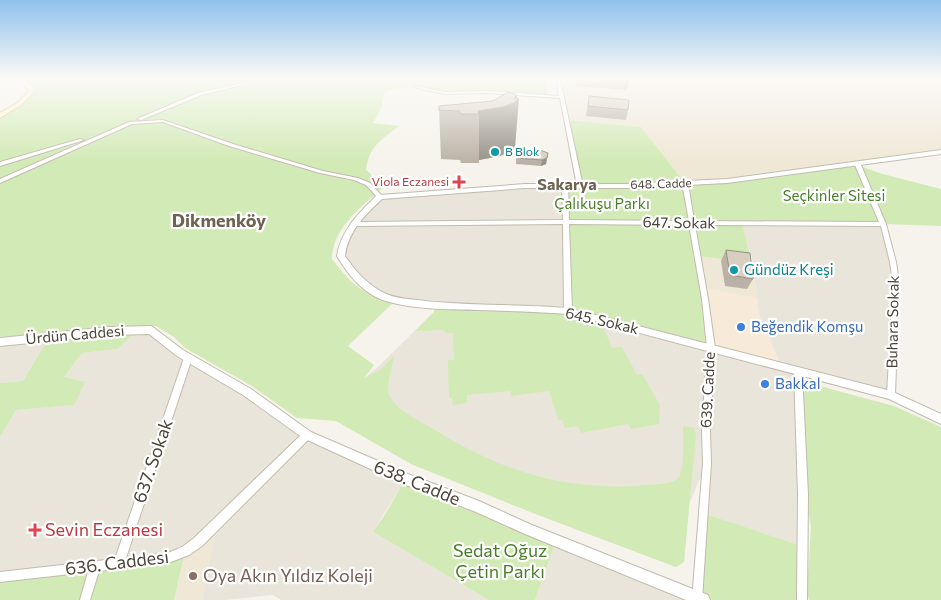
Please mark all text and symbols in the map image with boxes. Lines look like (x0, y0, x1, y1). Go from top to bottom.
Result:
place label: B Blok (505, 144, 540, 158)
marker: B Blok (489, 146, 501, 158)
place label: Viola Eczanesi (372, 174, 449, 188)
district label: Sakarya (537, 174, 597, 193)
street label: 648. Cadde (630, 175, 692, 191)
marker: Viola Eczanesi (453, 176, 465, 188)
park label: Seçkinler Sitesi (783, 186, 885, 204)
park label: Çalıkuşu Parkı (554, 194, 650, 212)
district label: Dikmenköy (172, 209, 266, 231)
street label: 647. Sokak (642, 212, 716, 232)
place label: Gündüz Kreşi (744, 260, 834, 278)
marker: Gündüz Kreşi (728, 264, 740, 276)
street label: Buhara Sokak (882, 275, 902, 369)
street label: 645. Sokak (564, 303, 641, 337)
place label: Beğendik Komşu (751, 317, 863, 335)
street label: Ürdün Caddesi (25, 321, 125, 347)
marker: Beğendik Komşu (735, 321, 747, 333)
street label: 639. Cadde (696, 351, 718, 428)
place label: Bakkal (775, 374, 820, 392)
marker: Bakkal (759, 378, 771, 390)
street label: 637. Sokak (127, 416, 177, 506)
street label: 638. Cadde (371, 455, 464, 509)
place label: Sevin Eczanesi (45, 518, 163, 540)
marker: Sevin Eczanesi (29, 524, 41, 536)
park label: Sedat Oğuz Çetin Parkı (453, 539, 547, 582)
street label: 636. Caddesi (64, 545, 170, 579)
place label: Oya Akın Yıldız Koleji (203, 564, 373, 586)
marker: Oya Akın Yıldız Koleji (187, 570, 199, 582)

